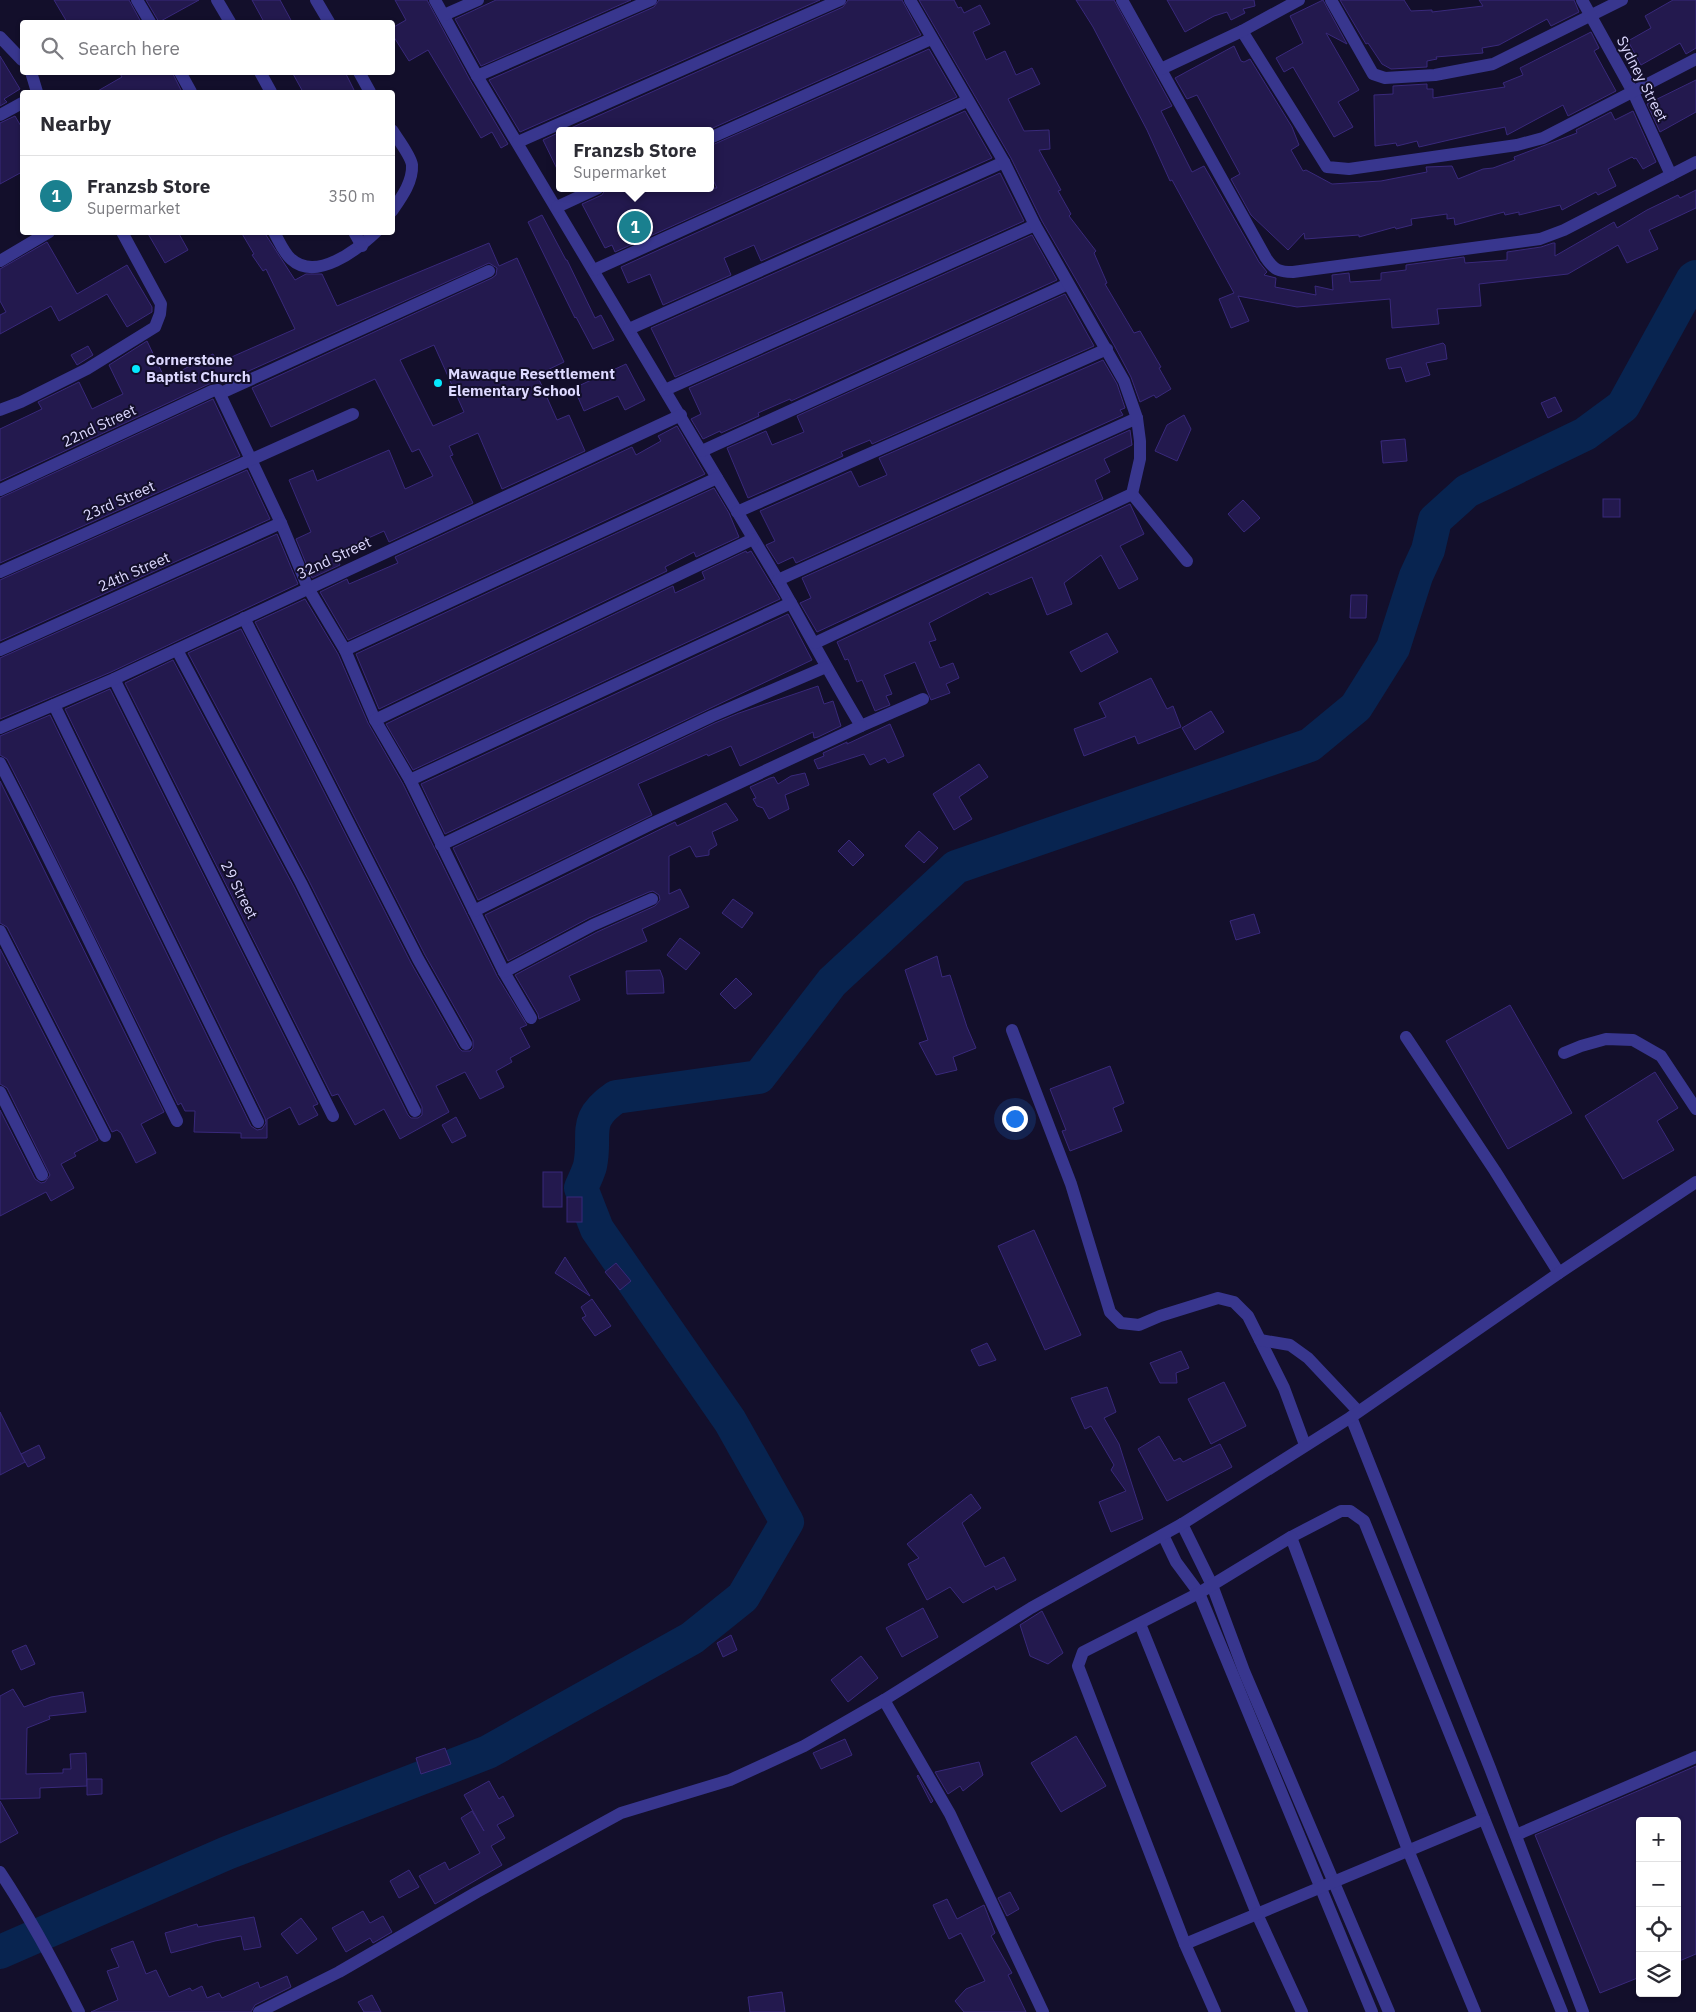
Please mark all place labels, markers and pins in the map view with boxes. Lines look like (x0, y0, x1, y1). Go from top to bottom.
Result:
pin: 1 (619, 208, 651, 246)
place label: Cornerstone Baptist Church (146, 350, 251, 386)
marker: Cornerstone Baptist Church (130, 363, 142, 375)
place label: Mawaque Resettlement Elementary School (448, 364, 615, 400)
marker: Mawaque Resettlement Elementary School (432, 377, 444, 389)

